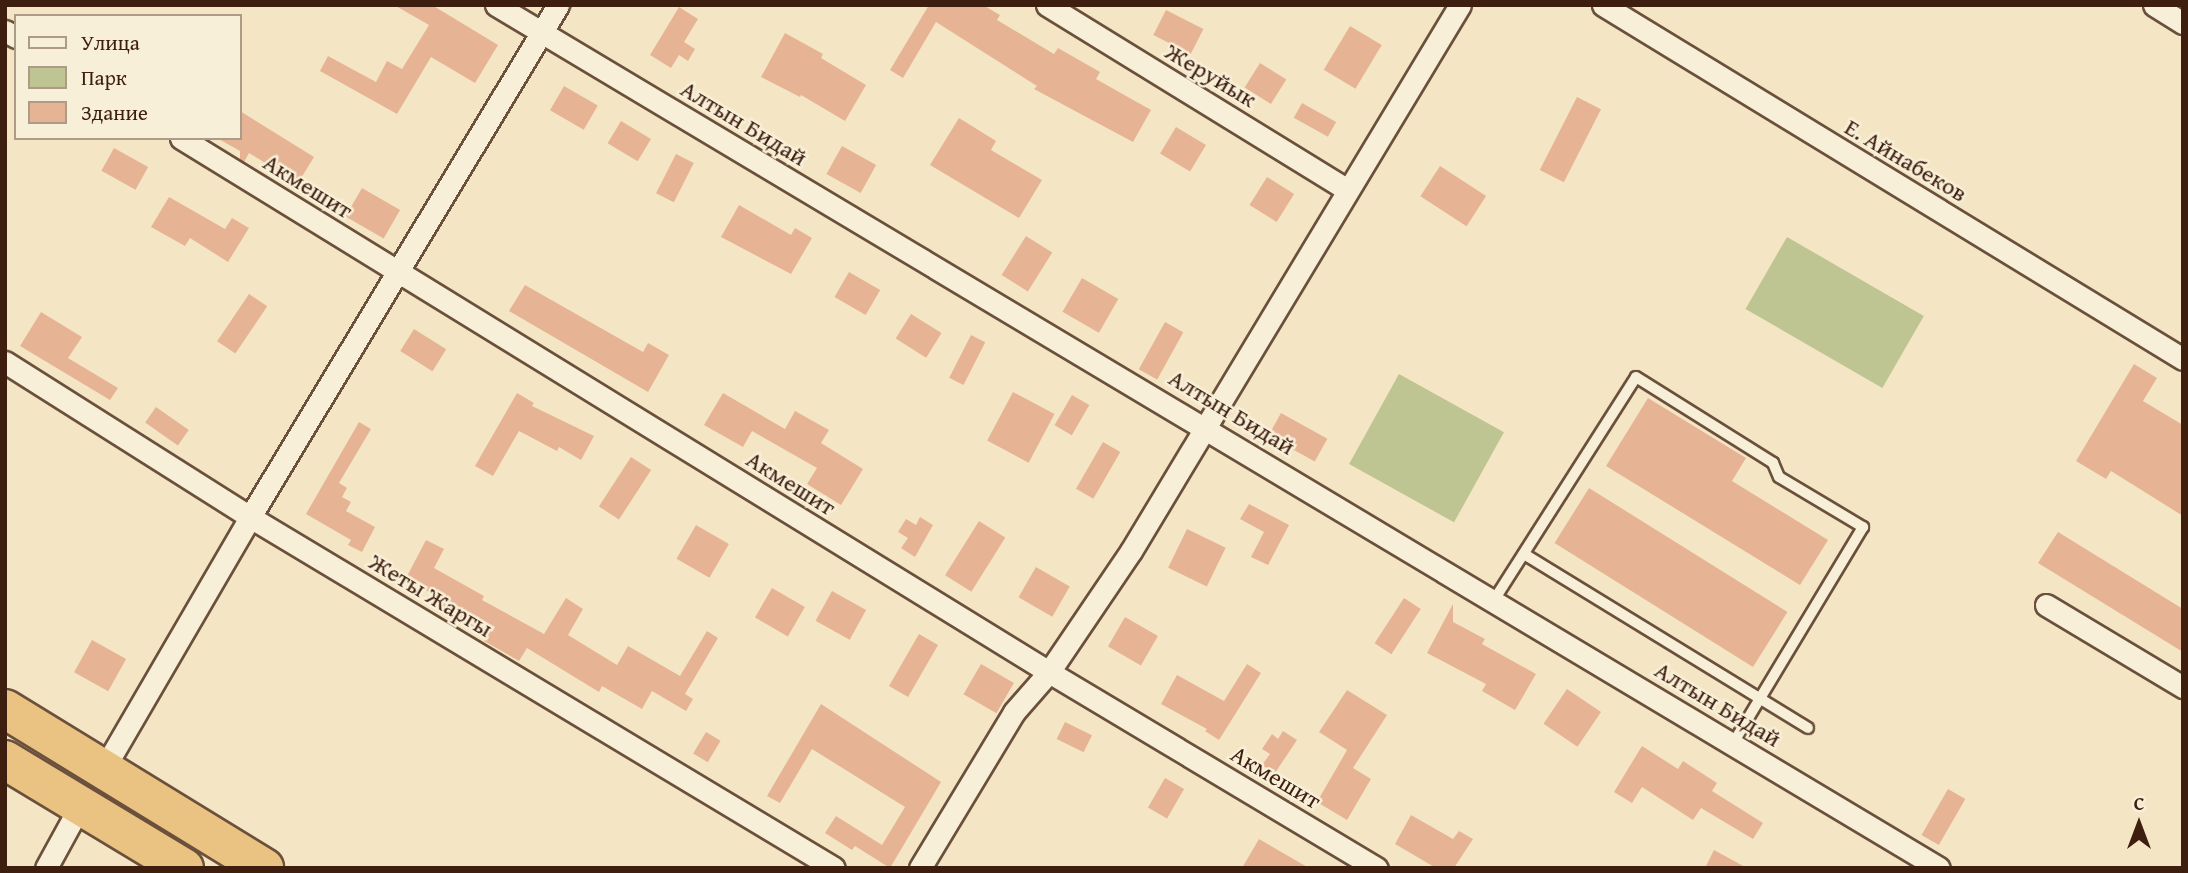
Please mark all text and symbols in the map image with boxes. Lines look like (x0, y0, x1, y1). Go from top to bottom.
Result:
legend (14, 14, 242, 140)
text: Улица (81, 27, 140, 58)
street label: Жеруйык (1160, 37, 1262, 113)
text: Парк (81, 62, 127, 93)
street label: Алтын Бидай (676, 74, 812, 172)
text: Здание (81, 97, 148, 128)
street label: Е. Айнабеков (1840, 112, 1972, 208)
street label: Акмешит (258, 147, 358, 225)
street label: Алтын Бидай (1164, 363, 1300, 461)
street label: Акмешит (741, 444, 841, 522)
street label: Жеты Жаргы (364, 547, 498, 643)
street label: Алтын Бидай (1650, 655, 1786, 753)
street label: Акмешит (1226, 739, 1326, 815)
north arrow (2104, 789, 2174, 859)
text: С (2134, 789, 2144, 817)

